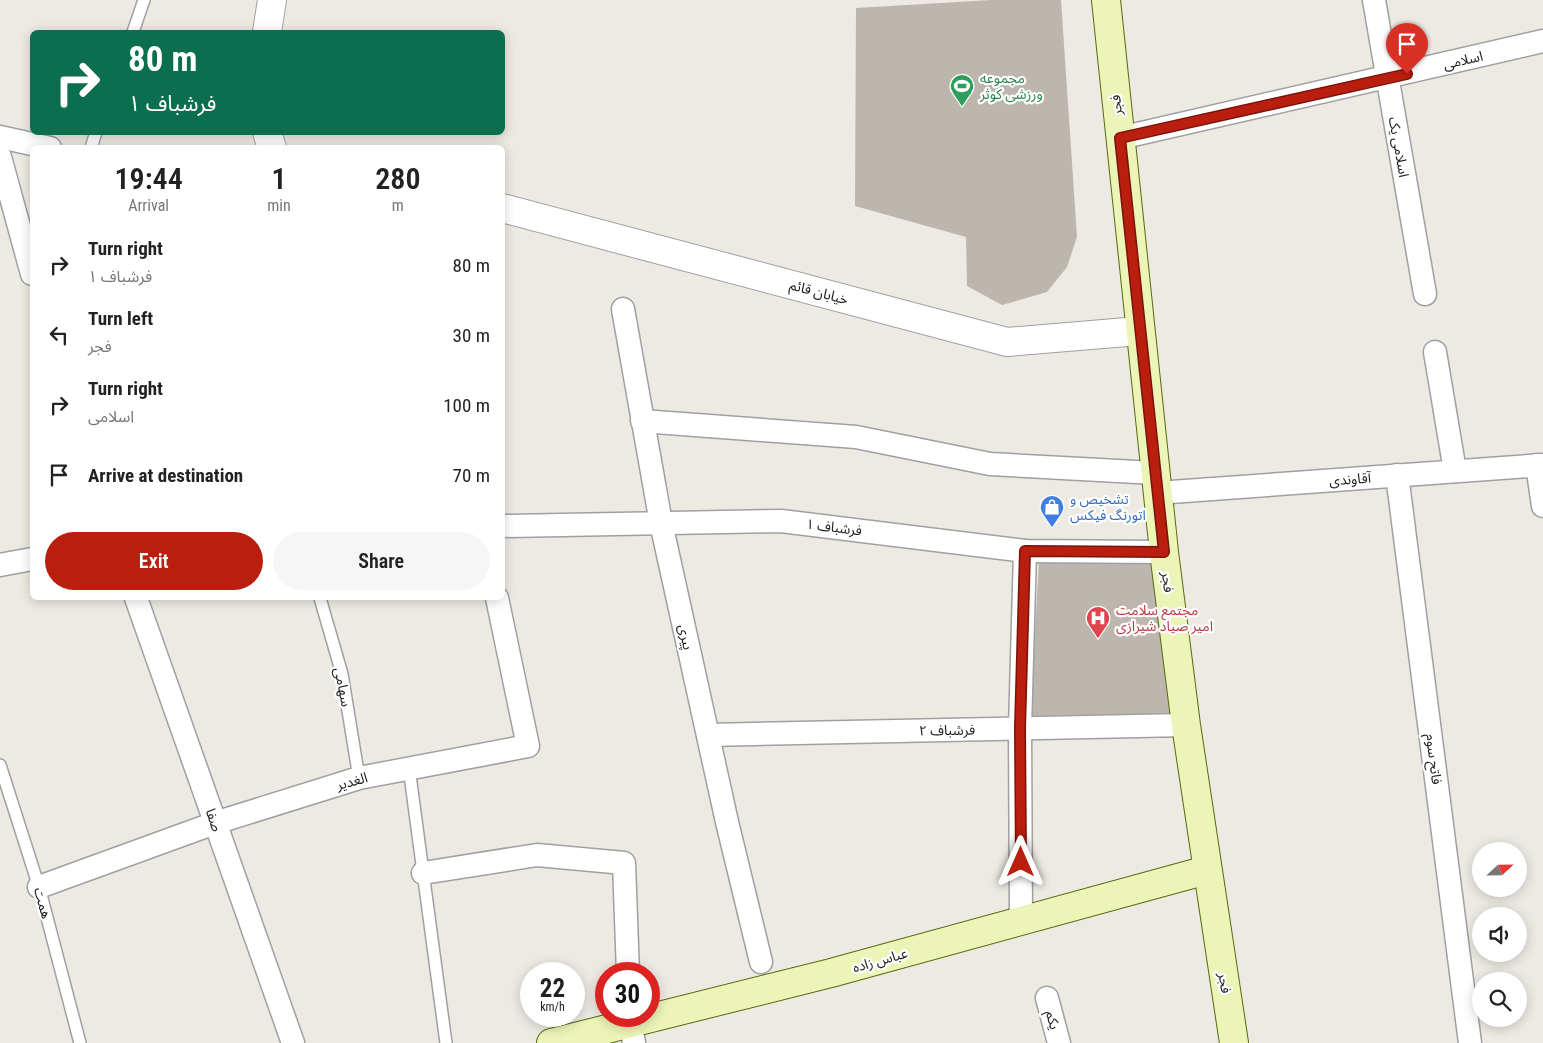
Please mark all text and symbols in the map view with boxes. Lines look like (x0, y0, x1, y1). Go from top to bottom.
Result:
pin (1386, 23, 1428, 74)
icon: arrive (1393, 30, 1421, 58)
text: 80 m (128, 39, 197, 80)
street label: اسلامی (1442, 48, 1485, 73)
icon: right (45, 50, 110, 115)
place label: مجموعه ورزشی کوثر (979, 70, 1043, 103)
sports icon: مجموعه ورزشی کوثر (949, 73, 975, 107)
text: فرشباف ۱ (128, 91, 216, 116)
street label: فجر (1107, 94, 1126, 117)
street label: اسلامی یک (1385, 115, 1412, 179)
text: 19:44 (114, 161, 183, 196)
text: 1 (271, 161, 287, 196)
text: 280 (375, 161, 420, 196)
text: Arrival (128, 196, 169, 215)
text: min (267, 196, 291, 215)
text: m (392, 196, 404, 215)
text: Turn right (88, 237, 163, 260)
icon: right (45, 251, 73, 279)
text: 80 m (453, 254, 490, 277)
text: فرشباف ۱ (88, 267, 152, 286)
street label: خیابان قائم (787, 276, 850, 310)
text: Turn left (88, 307, 153, 330)
icon: left (45, 321, 73, 349)
text: 30 m (453, 324, 490, 347)
text: فجر (88, 337, 112, 356)
text: Turn right (88, 377, 163, 400)
icon: right (45, 391, 73, 419)
text: 100 m (443, 394, 490, 417)
text: اسلامی (88, 407, 134, 426)
icon: arrive (45, 461, 73, 489)
text: Arrive at destination (88, 464, 243, 487)
text: 70 m (453, 464, 490, 487)
street label: آقاوندی (1329, 470, 1372, 489)
place label: تشخیص و اتورنگ فیکس (1070, 491, 1146, 524)
shop icon: تشخیص و اتورنگ فیکس (1039, 494, 1065, 528)
street label: فرشباف ۱ (805, 516, 863, 539)
button: Exit (45, 532, 263, 590)
button: Share (273, 532, 490, 590)
street label: فجر (1158, 570, 1177, 593)
place label: مجتمع سلامت امیر صیاد شیرازی (1116, 602, 1213, 635)
hospital icon: مجتمع سلامت امیر صیاد شیرازی (1085, 605, 1111, 639)
street label: پیری (673, 623, 696, 652)
street label: سهامی (330, 666, 355, 708)
street label: فرشباف ۲ (919, 722, 975, 739)
street label: فاتح سوم (1420, 733, 1445, 786)
street label: الغدیر (334, 769, 370, 794)
street label: صفا (203, 806, 226, 834)
position arrow (994, 835, 1046, 887)
north arrow (1472, 842, 1528, 898)
map controls (1472, 842, 1527, 1027)
street label: همت (31, 886, 55, 920)
button: sound (1472, 907, 1527, 962)
street label: عباس زاده (851, 945, 910, 976)
speed limit sign: 30 (595, 962, 660, 1027)
street label: فجر (1214, 971, 1235, 995)
button: search (1472, 972, 1527, 1027)
text: 22 (540, 974, 565, 1003)
text: km/h (540, 1000, 565, 1014)
street label: یکم (1040, 1009, 1063, 1032)

